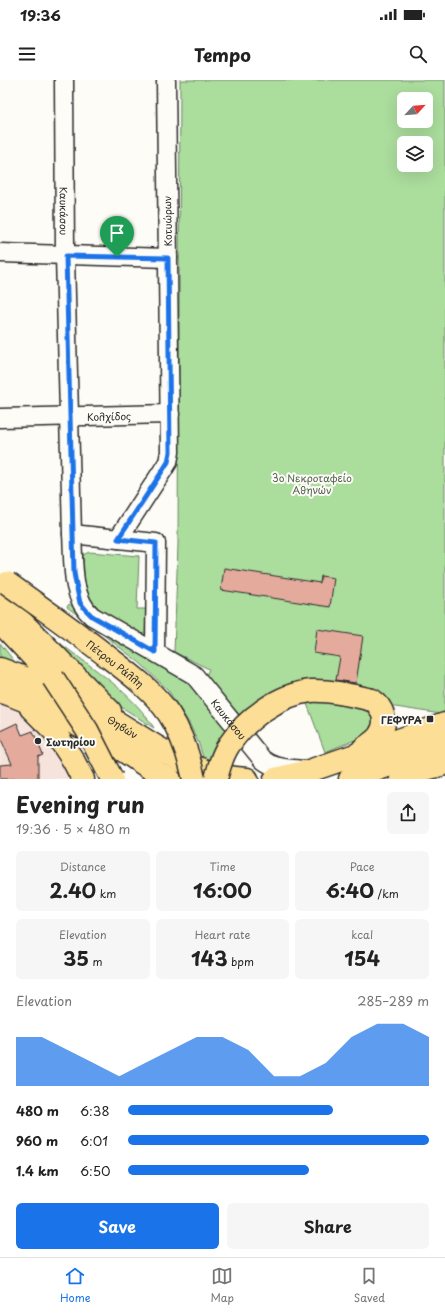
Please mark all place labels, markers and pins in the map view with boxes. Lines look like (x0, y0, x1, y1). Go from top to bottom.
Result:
pin (100, 216, 134, 257)
place label: ΓΕΦΥΡΑ (381, 712, 422, 727)
marker: ΓΕΦΥΡΑ (425, 714, 435, 724)
place label: Σωτηρίου (46, 734, 95, 749)
marker: Σωτηρίου (33, 736, 43, 746)

